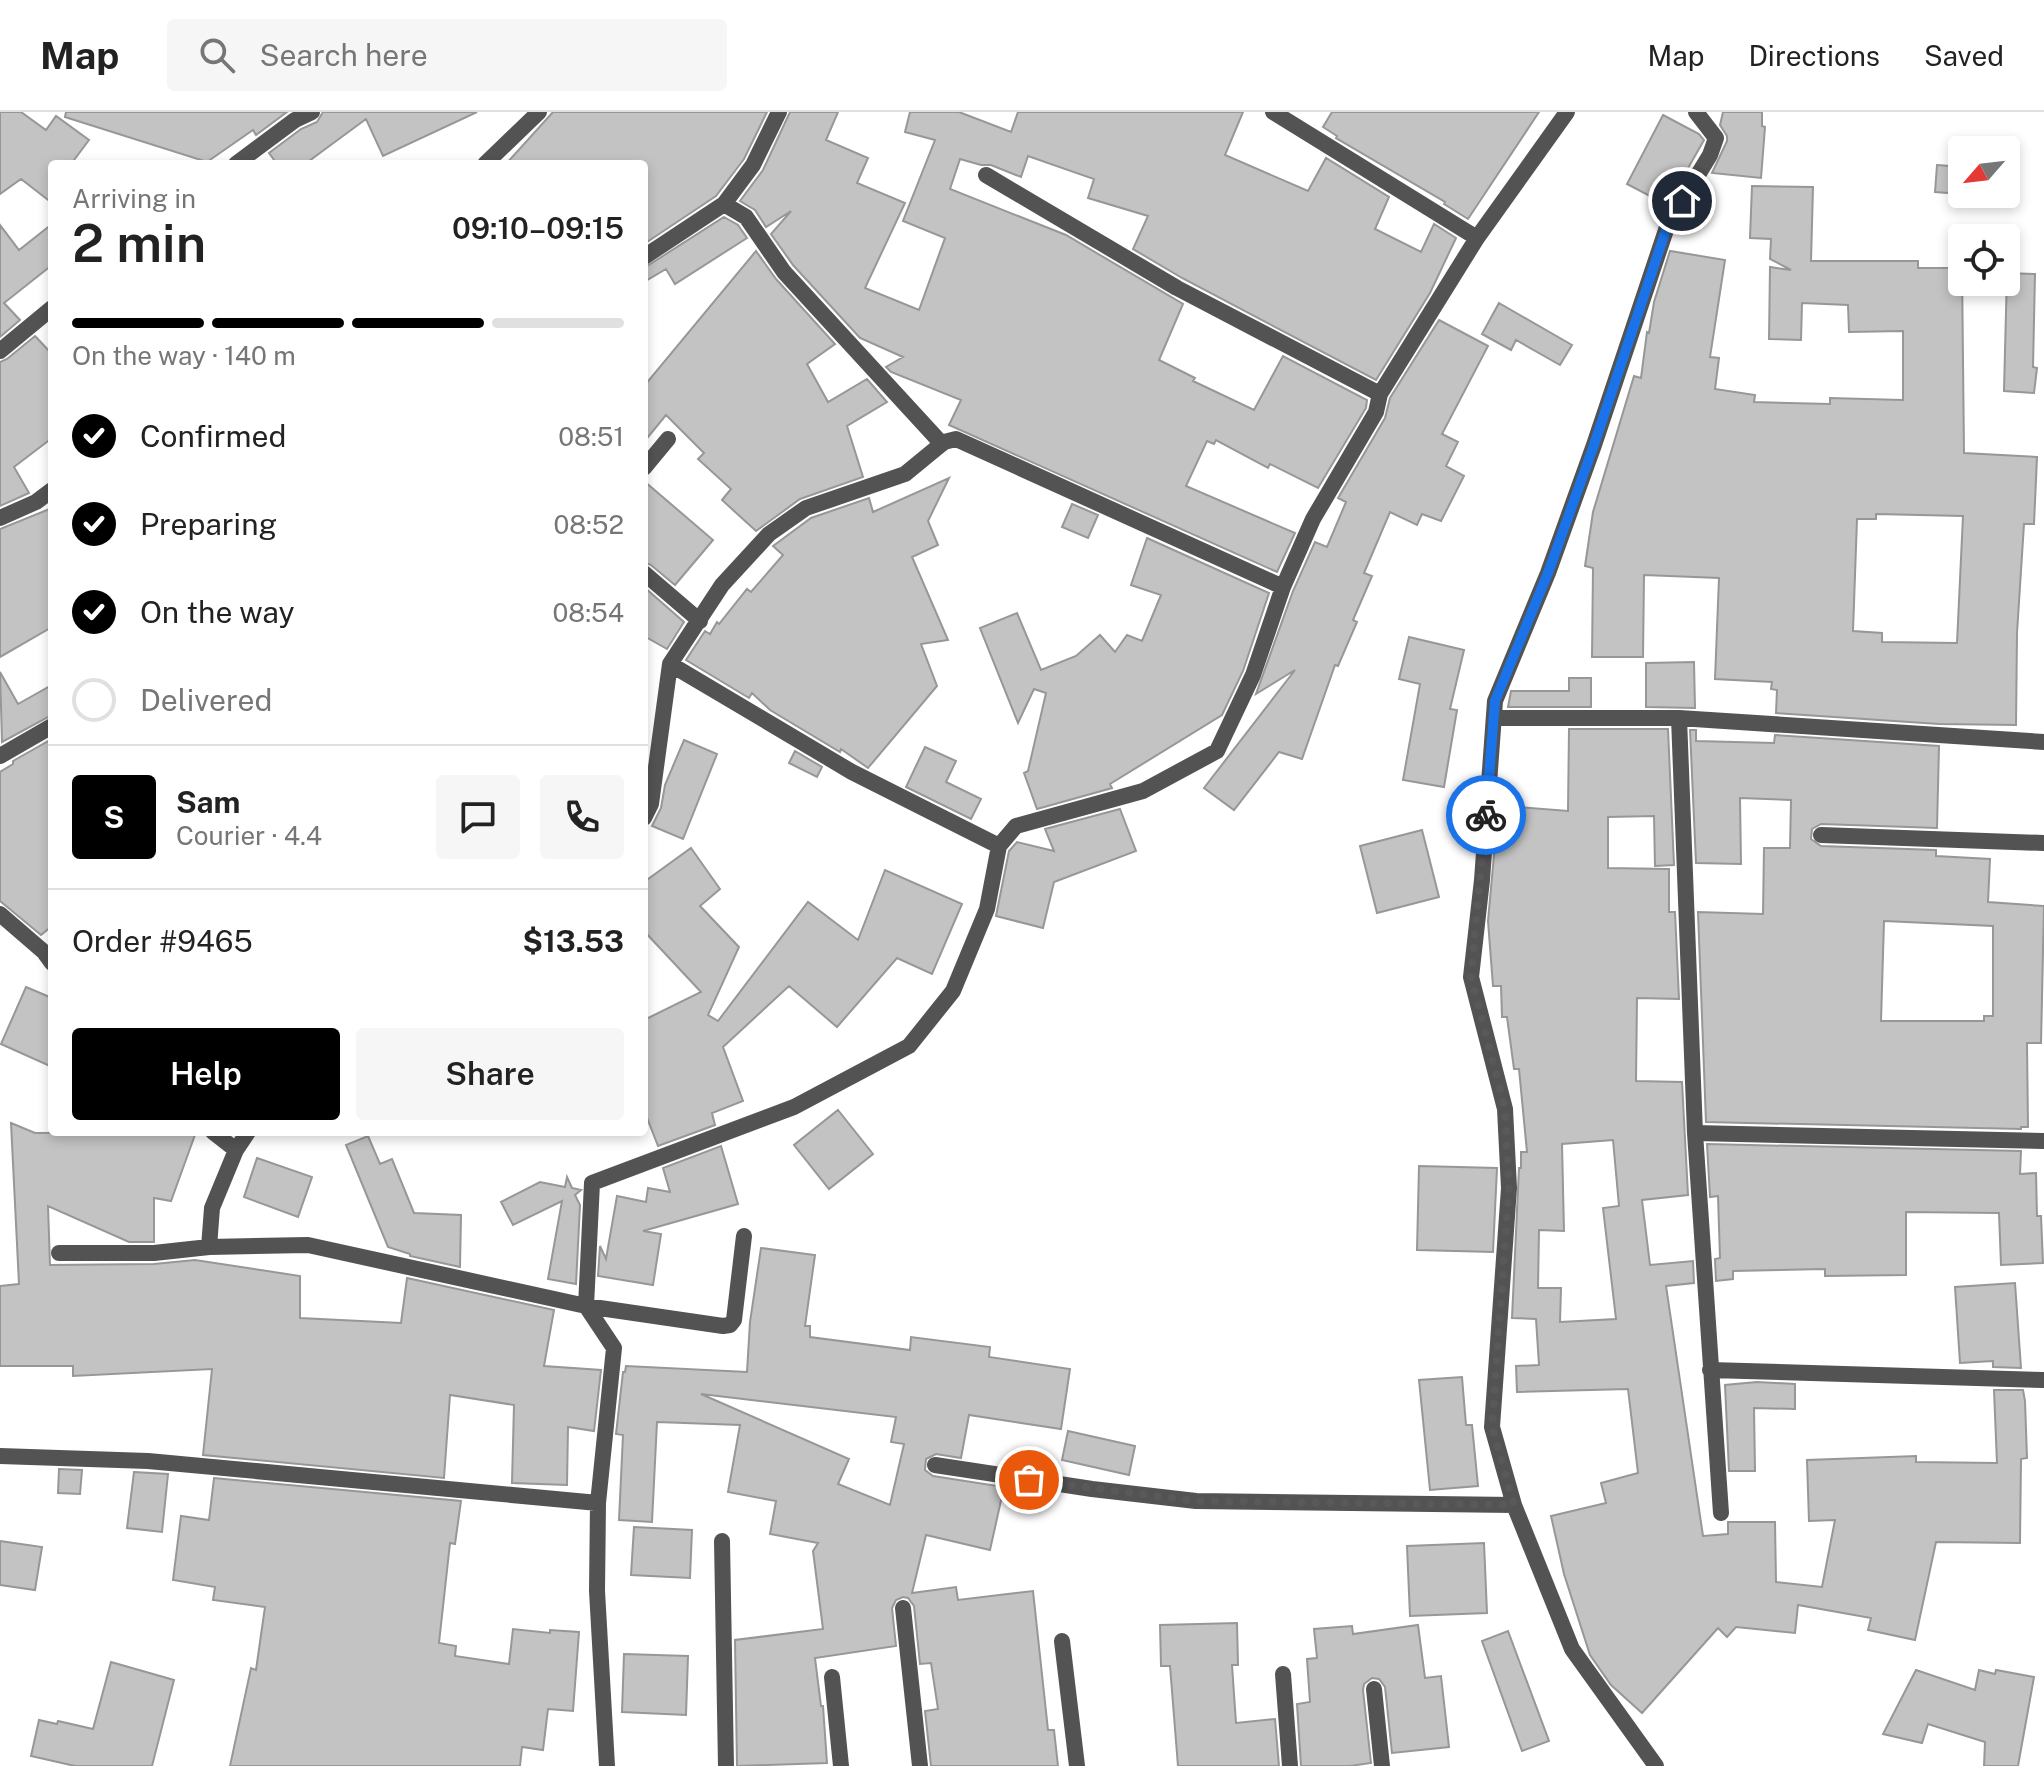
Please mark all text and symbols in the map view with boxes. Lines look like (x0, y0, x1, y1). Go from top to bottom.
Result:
search box (167, 19, 727, 91)
text: Map (40, 33, 119, 78)
icon: search (195, 33, 239, 77)
text: Search here (259, 37, 428, 73)
text: Map (1648, 39, 1704, 72)
text: Directions (1748, 39, 1880, 72)
text: Saved (1924, 39, 2004, 72)
north arrow (1948, 136, 2020, 208)
map controls (1948, 136, 2020, 296)
pin (1648, 167, 1716, 235)
icon: home (1660, 179, 1704, 223)
text: Arriving in (72, 183, 196, 214)
text: 09:10–09:15 (452, 210, 624, 246)
text: 2 min (72, 213, 206, 274)
button: locate (1948, 224, 2020, 296)
text: On the way · 140 m (72, 340, 296, 371)
icon: check (72, 414, 116, 458)
text: Confirmed (140, 418, 286, 454)
text: 08:51 (558, 421, 624, 452)
icon: check (72, 502, 116, 546)
text: Preparing (140, 506, 277, 542)
text: 08:52 (553, 509, 624, 540)
icon: check (72, 590, 116, 634)
text: On the way (140, 594, 294, 630)
text: 08:54 (553, 597, 624, 628)
text: Delivered (140, 682, 272, 718)
button: chat (436, 775, 520, 859)
button: phone (540, 775, 624, 859)
courier (1446, 775, 1526, 855)
text: Sam (176, 784, 240, 820)
icon: bike (1464, 793, 1508, 837)
text: S (104, 799, 124, 835)
text: Courier · 4.4 (176, 820, 322, 851)
text: Order #9465 (72, 923, 253, 959)
text: $13.53 (523, 923, 624, 959)
button: Help (72, 1028, 340, 1120)
button: Share (356, 1028, 624, 1120)
pin (995, 1446, 1063, 1514)
icon: bag (1007, 1458, 1051, 1502)

